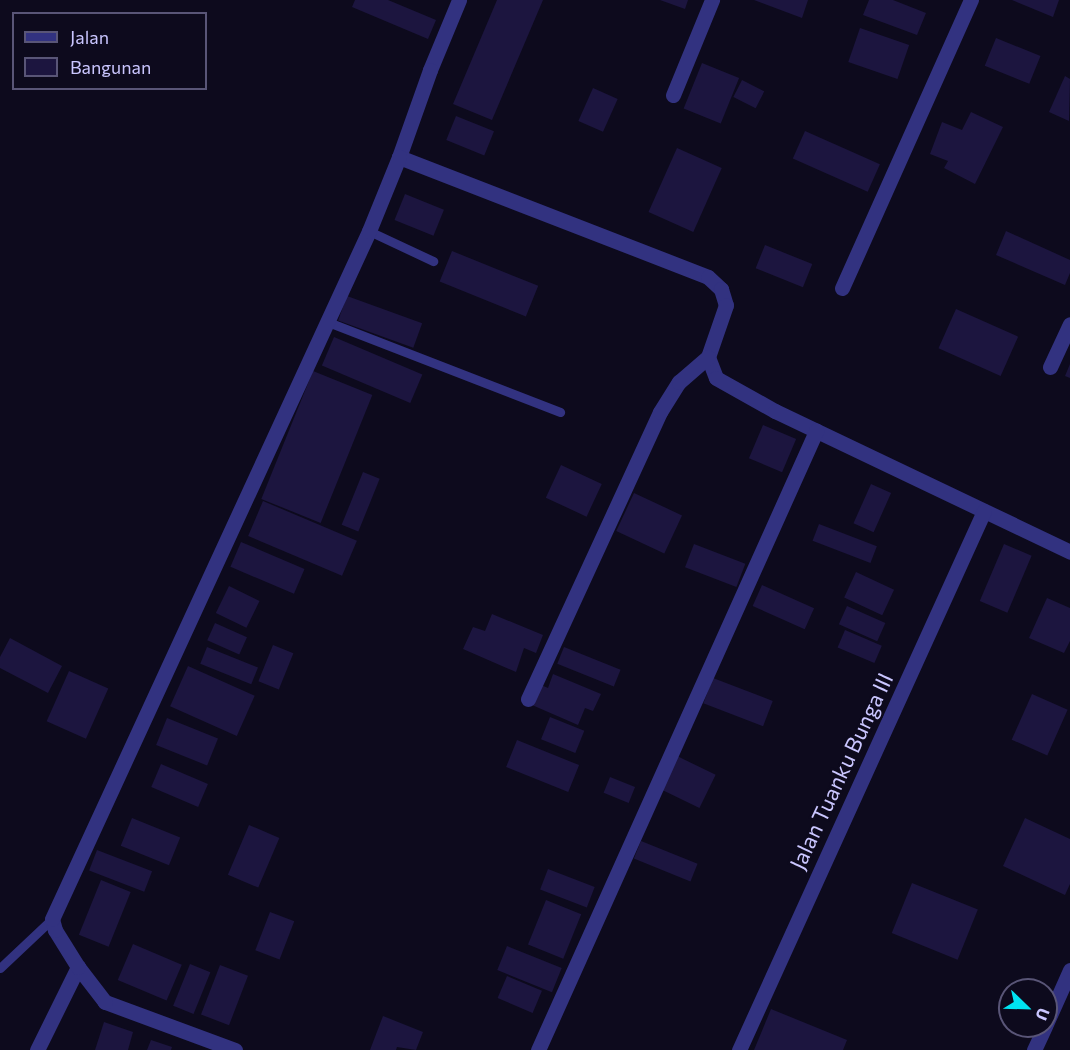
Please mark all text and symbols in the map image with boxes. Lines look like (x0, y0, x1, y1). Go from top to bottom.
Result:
legend (12, 12, 207, 90)
text: Jalan (70, 26, 109, 48)
text: Bangunan (70, 56, 151, 78)
street label: Jalan Tuanku Bunga III (784, 668, 898, 874)
north arrow (998, 978, 1058, 1038)
text: U (1032, 1005, 1054, 1024)

